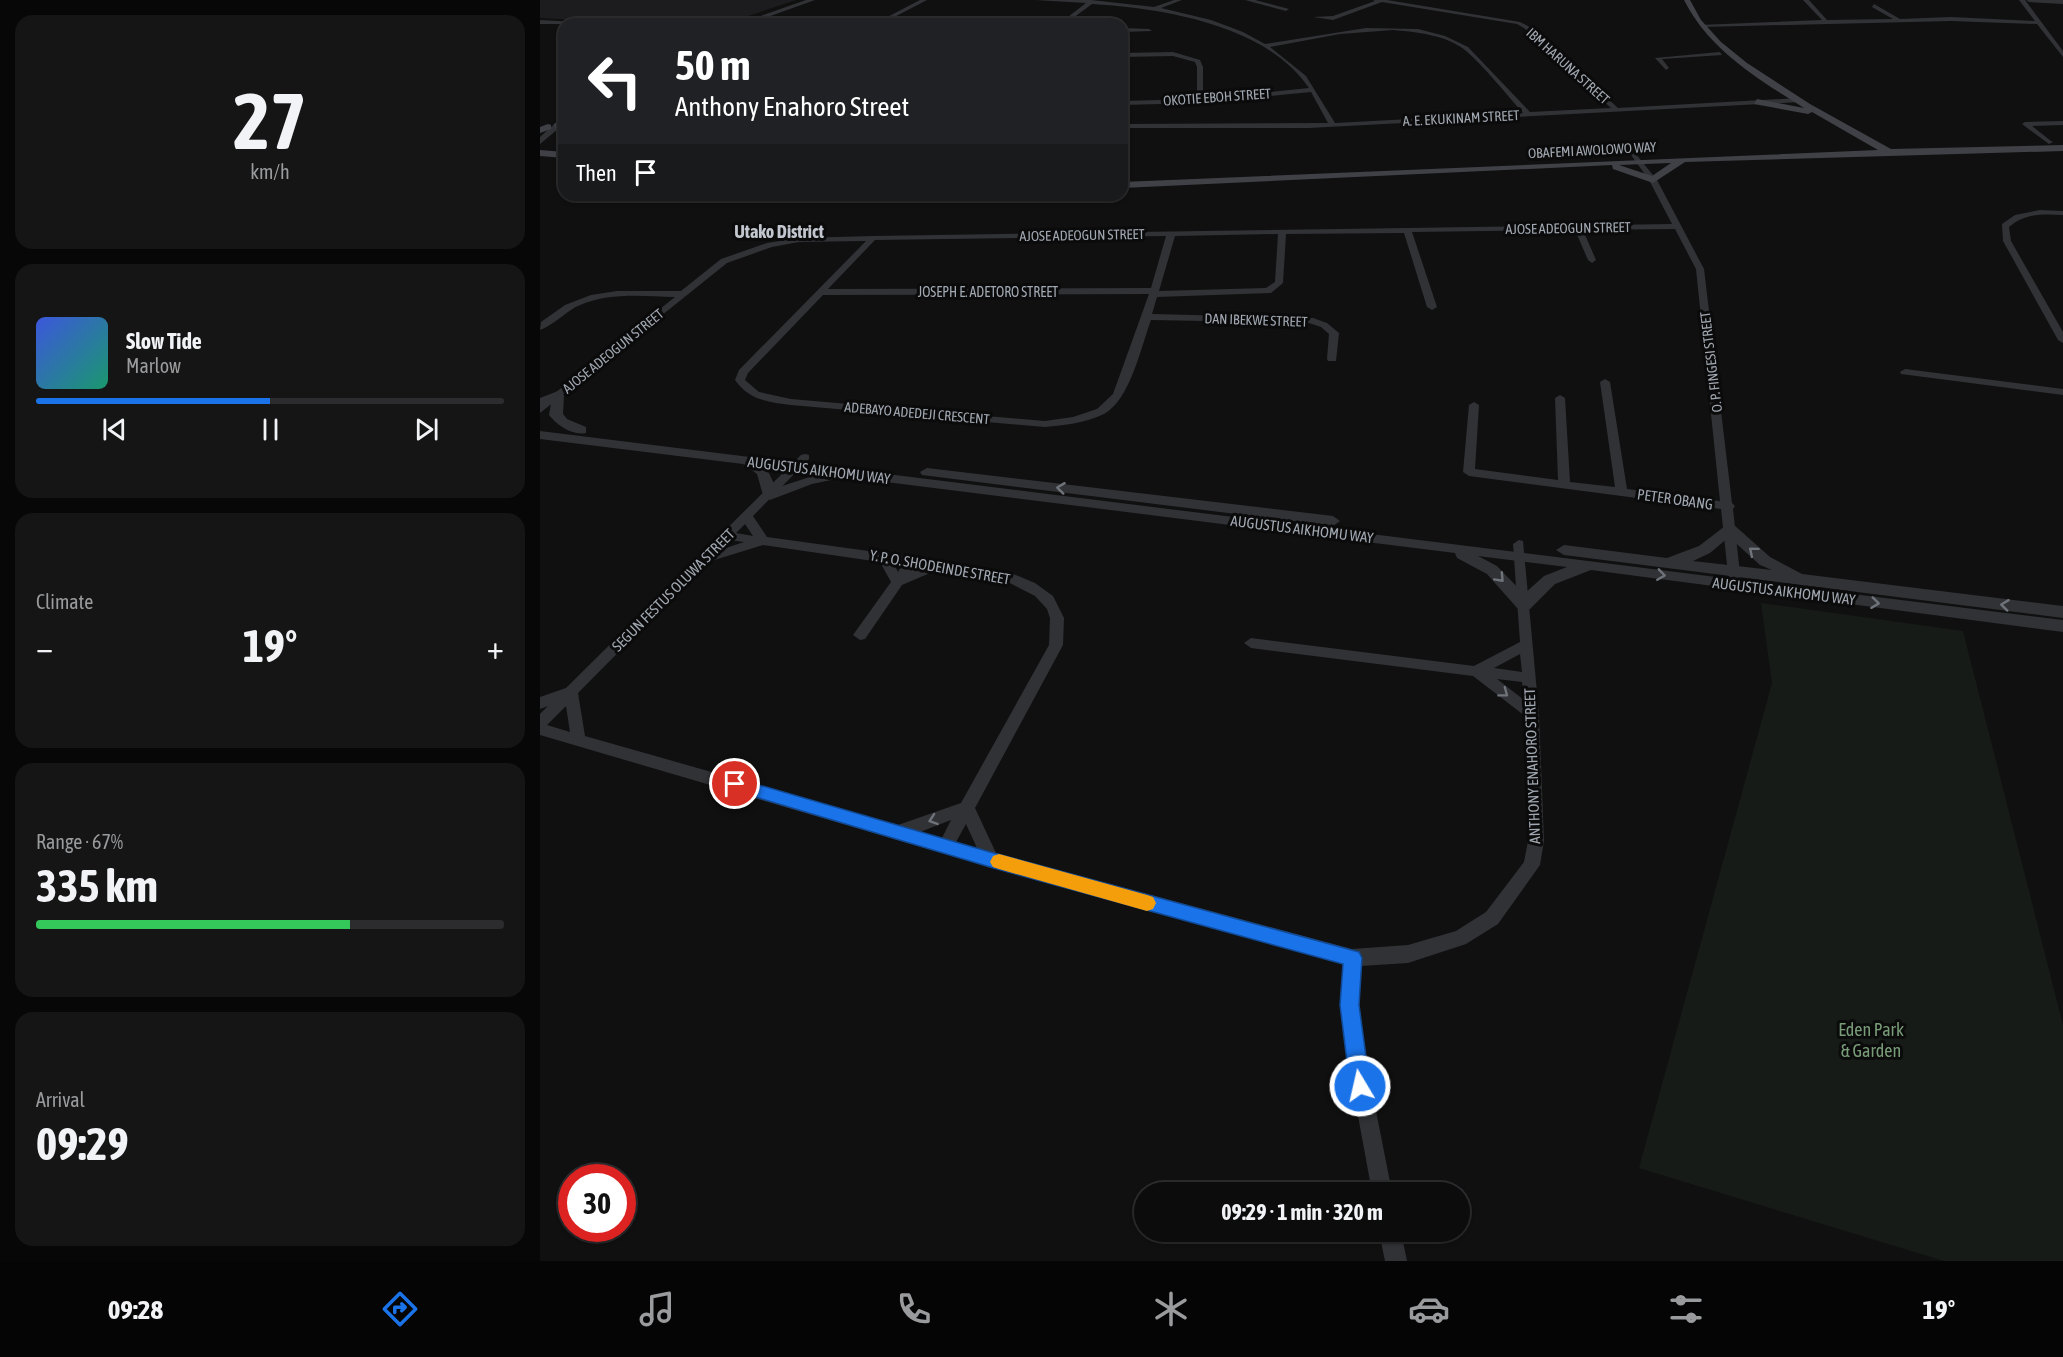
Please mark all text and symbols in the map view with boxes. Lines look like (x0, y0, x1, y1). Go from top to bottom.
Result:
street label: IBM HARUNA STREET (1523, 25, 1613, 107)
text: 50 m (675, 41, 750, 89)
icon: left (576, 42, 654, 120)
text: 27 (233, 76, 307, 166)
street label: OKOTIE EBOH STREET (1163, 85, 1271, 109)
text: Anthony Enahoro Street (675, 91, 909, 122)
street label: A. E. EKUKINAM STREET (1402, 107, 1520, 129)
street label: OBAFEMI AWOLOWO WAY (1527, 139, 1657, 161)
icon: arrive (629, 156, 662, 189)
text: km/h (250, 160, 290, 183)
text: Then (576, 160, 617, 186)
street label: AJOSE ADEOGUN STREET (1505, 219, 1631, 237)
district label: Utako District (734, 221, 825, 242)
street label: AJOSE ADEOGUN STREET (1019, 226, 1145, 244)
street label: JOSEPH E. ADETORO STREET (918, 284, 1058, 300)
street label: AJOSE ADEOGUN STREET (559, 305, 667, 397)
street label: DAN IBEKWE STREET (1204, 310, 1308, 330)
street label: O. P. FINGESI STREET (1697, 311, 1725, 413)
text: Slow Tide (126, 328, 202, 354)
text: Marlow (126, 354, 181, 377)
street label: ADEBAYO ADEDEJI CRESCENT (844, 399, 990, 427)
icon: previous (98, 413, 131, 446)
icon: pause (254, 413, 287, 446)
icon: next (410, 413, 443, 446)
street label: AUGUSTUS AIKHOMU WAY (747, 453, 892, 487)
one-way arrow (1057, 482, 1066, 495)
street label: PETER OBANG (1636, 485, 1714, 513)
street label: AUGUSTUS AIKHOMU WAY (1230, 512, 1375, 546)
street label: SEGUN FESTUS OLUWA STREET (608, 525, 738, 655)
street label: Y. P. O. SHODEINDE STREET (869, 546, 1012, 588)
one-way arrow (1749, 547, 1760, 558)
one-way arrow (1656, 568, 1665, 581)
one-way arrow (1493, 572, 1504, 582)
street label: AUGUSTUS AIKHOMU WAY (1712, 574, 1857, 608)
text: Climate (36, 590, 93, 613)
one-way arrow (1870, 596, 1880, 608)
one-way arrow (2000, 600, 2009, 612)
text: 19° (243, 620, 297, 672)
text: − (36, 628, 53, 666)
text: + (487, 628, 504, 666)
one-way arrow (1497, 685, 1508, 696)
street label: ANTHONY ENAHORO STREET (1521, 687, 1543, 844)
pin (709, 758, 760, 809)
icon: arrive (718, 767, 751, 800)
one-way arrow (928, 812, 939, 825)
text: Range · 67% (36, 830, 123, 853)
text: 335 km (36, 860, 158, 912)
park label: Eden Park & Garden (1838, 1019, 1904, 1061)
position arrow (1328, 1054, 1392, 1118)
text: Arrival (36, 1088, 85, 1111)
text: 09:29 (36, 1118, 129, 1170)
speed limit sign: 30 (558, 1164, 636, 1242)
text: 09:29 · 1 min · 320 m (1221, 1199, 1383, 1225)
icon: directions (379, 1288, 421, 1330)
icon: music (636, 1288, 678, 1330)
icon: phone (893, 1288, 935, 1330)
icon: climate (1150, 1288, 1192, 1330)
icon: car (1408, 1288, 1450, 1330)
icon: filters (1665, 1288, 1707, 1330)
text: 09:28 (108, 1294, 163, 1325)
text: 19° (1922, 1294, 1955, 1325)

